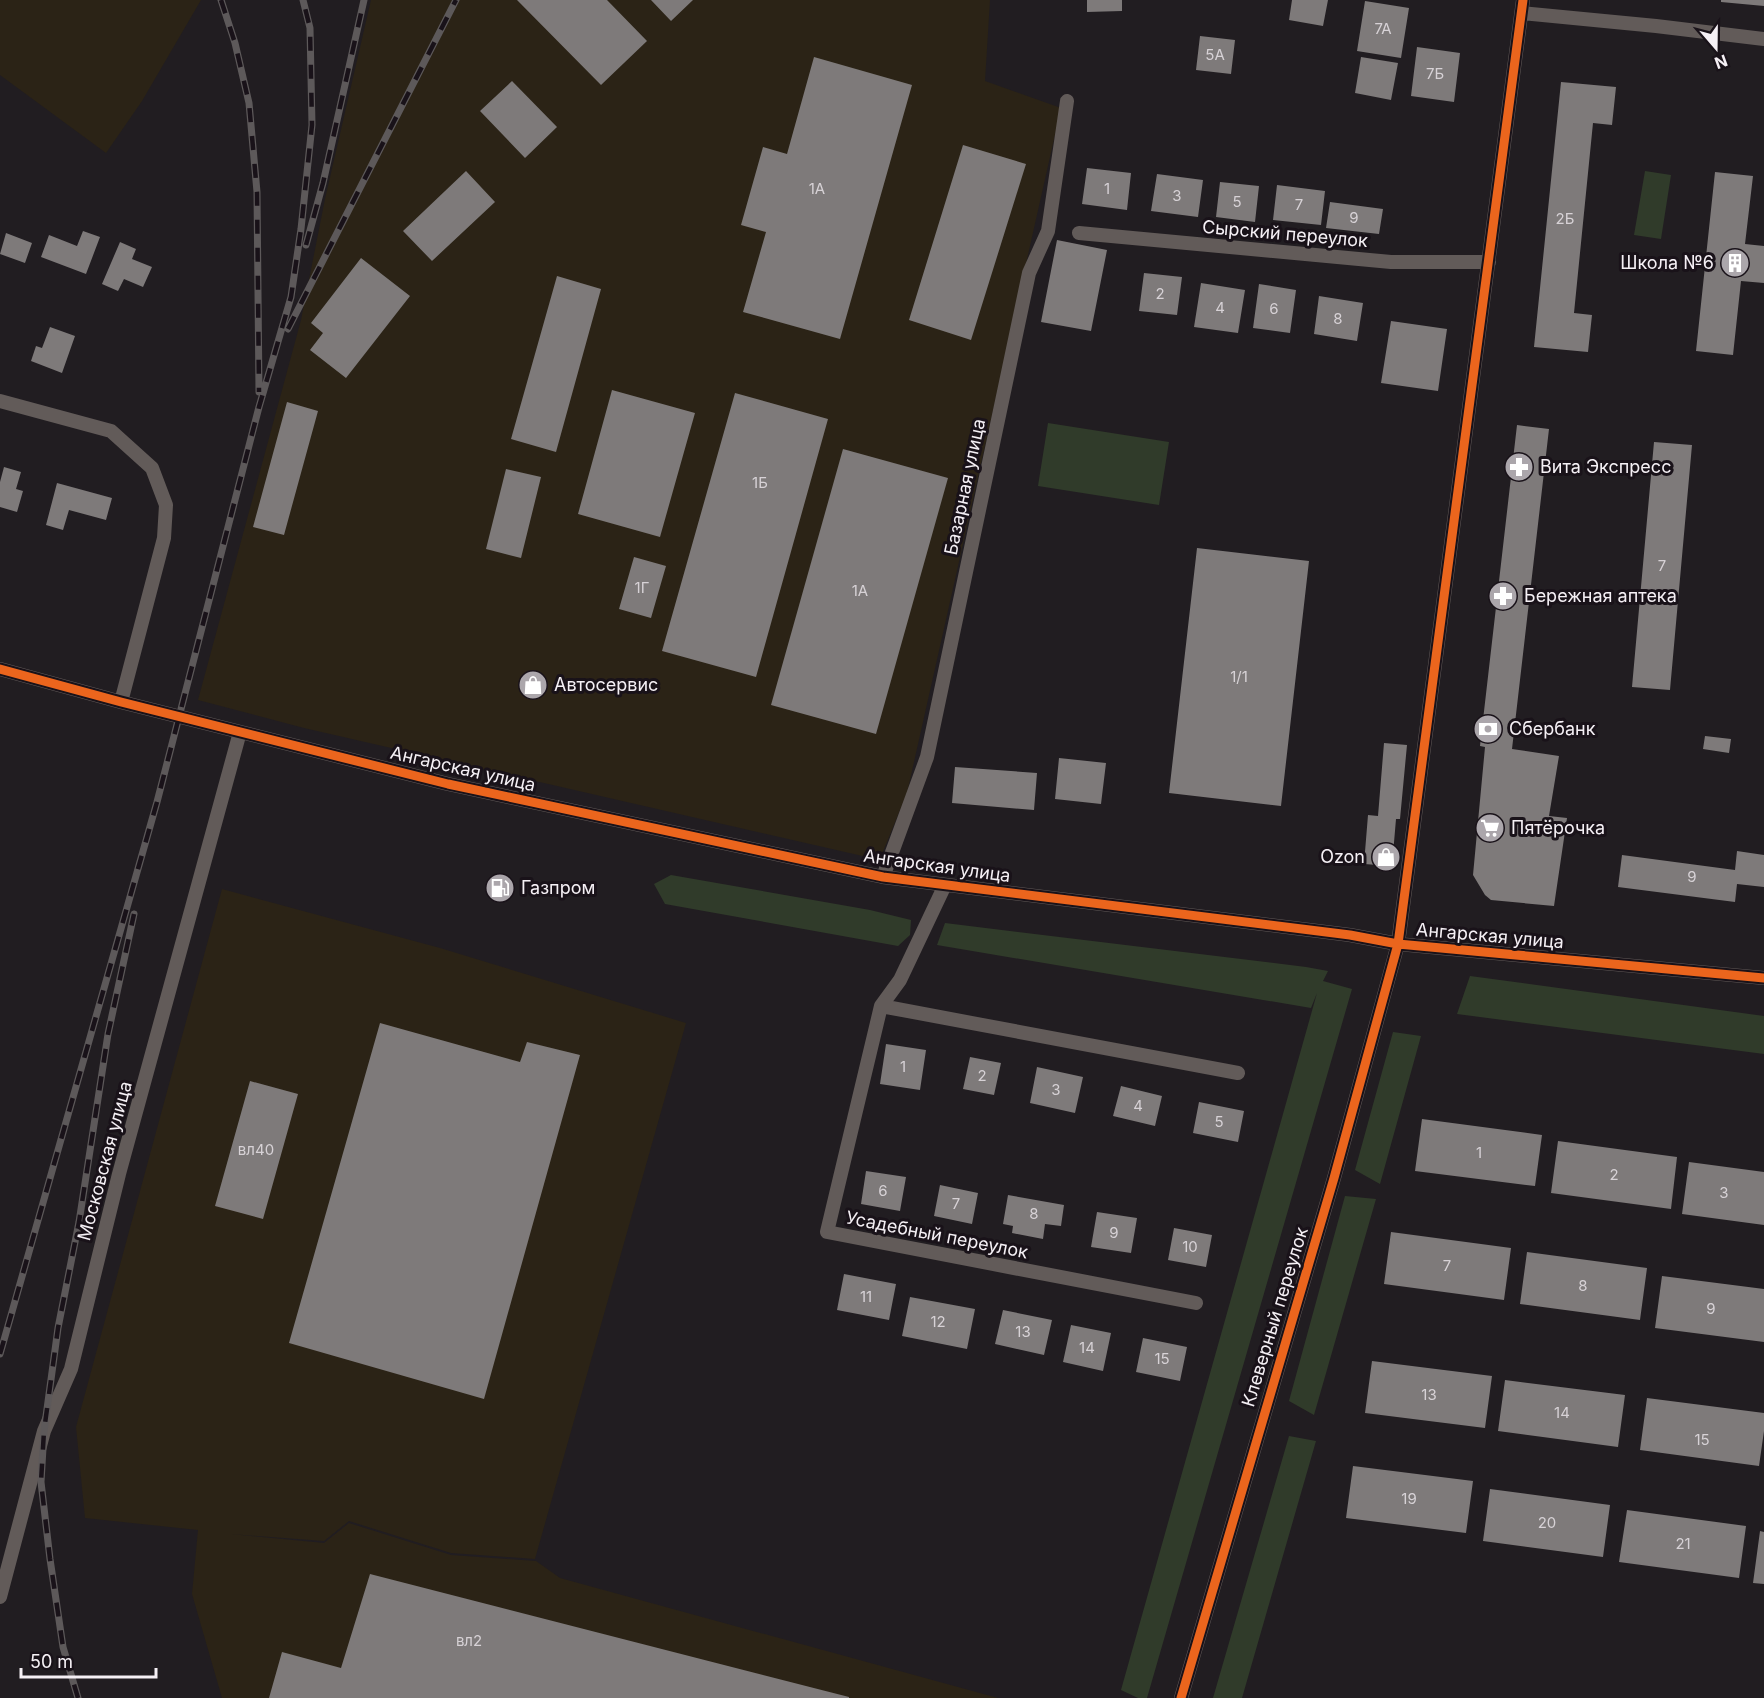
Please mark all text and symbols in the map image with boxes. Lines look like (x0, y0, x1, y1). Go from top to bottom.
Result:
north arrow (1686, 18, 1746, 78)
house number: 7А (1374, 19, 1392, 38)
house number: 5А (1205, 45, 1225, 64)
text: N (1712, 51, 1730, 74)
house number: 7Б (1426, 64, 1444, 83)
house number: 1А (809, 179, 825, 198)
house number: 1 (1104, 179, 1110, 198)
house number: 3 (1172, 186, 1182, 205)
house number: 5 (1232, 192, 1242, 211)
house number: 7 (1295, 195, 1303, 214)
house number: 9 (1349, 208, 1359, 227)
house number: 2Б (1556, 209, 1574, 228)
street label: Сырский переулок (1201, 216, 1369, 251)
building icon: Школа №6 (1719, 247, 1751, 279)
place label: Школа №6 (1620, 252, 1714, 273)
house number: 2 (1155, 284, 1165, 303)
house number: 4 (1215, 298, 1225, 317)
house number: 6 (1269, 299, 1279, 318)
house number: 8 (1333, 309, 1343, 328)
street label: Базарная улица (940, 417, 989, 557)
pharmacy icon: Вита Экспресс (1503, 451, 1535, 483)
place label: Вита Экспресс (1540, 456, 1671, 477)
house number: 1Б (752, 473, 768, 492)
house number: 7 (1658, 556, 1666, 575)
house number: 1Г (635, 578, 649, 597)
pharmacy icon: Бережная аптека (1487, 580, 1519, 612)
house number: 1А (852, 581, 868, 600)
place label: Бережная аптека (1524, 585, 1677, 606)
house number: 1/1 (1230, 667, 1248, 686)
shop icon: Автосервис (517, 669, 549, 701)
place label: Автосервис (554, 674, 658, 695)
bank icon: Сбербанк (1472, 713, 1504, 745)
place label: Сбербанк (1509, 718, 1596, 739)
street label: Ангарская улица (388, 742, 538, 795)
supermarket icon: Пятёрочка (1474, 812, 1506, 844)
place label: Пятёрочка (1511, 817, 1605, 838)
shop icon: Ozon (1370, 841, 1402, 873)
street label: Ангарская улица (862, 845, 1012, 886)
place label: Ozon (1320, 846, 1365, 867)
house number: 9 (1687, 867, 1697, 886)
fuel station icon: Газпром (484, 872, 516, 904)
place label: Газпром (521, 877, 595, 898)
street label: Ангарская улица (1415, 919, 1565, 952)
house number: 1 (900, 1057, 906, 1076)
house number: 2 (977, 1066, 987, 1085)
street label: Московская улица (73, 1079, 136, 1243)
house number: 3 (1051, 1080, 1061, 1099)
house number: 4 (1133, 1096, 1143, 1115)
house number: 5 (1214, 1112, 1224, 1131)
house number: вл40 (238, 1140, 274, 1159)
house number: 1 (1476, 1143, 1482, 1162)
house number: 2 (1609, 1165, 1619, 1184)
house number: 6 (878, 1181, 888, 1200)
house number: 3 (1719, 1183, 1729, 1202)
house number: 7 (952, 1194, 960, 1213)
house number: 8 (1029, 1204, 1039, 1223)
street label: Усадебный переулок (844, 1207, 1030, 1263)
house number: 9 (1109, 1223, 1119, 1242)
street label: Клеверный переулок (1237, 1224, 1312, 1409)
house number: 10 (1182, 1237, 1198, 1256)
house number: 7 (1443, 1256, 1451, 1275)
house number: 8 (1578, 1276, 1588, 1295)
house number: 11 (860, 1287, 872, 1306)
house number: 9 (1706, 1299, 1716, 1318)
house number: 12 (930, 1312, 946, 1331)
house number: 13 (1015, 1322, 1031, 1341)
house number: 14 (1079, 1338, 1095, 1357)
house number: 15 (1154, 1349, 1170, 1368)
house number: 13 (1421, 1385, 1437, 1404)
house number: 14 (1554, 1403, 1570, 1422)
house number: 15 (1694, 1430, 1710, 1449)
house number: 19 (1401, 1489, 1417, 1508)
house number: 20 (1538, 1513, 1556, 1532)
house number: 21 (1675, 1534, 1691, 1553)
house number: вл2 (456, 1631, 482, 1650)
scale bar (21, 1641, 156, 1679)
text: 50 m (30, 1651, 73, 1672)

